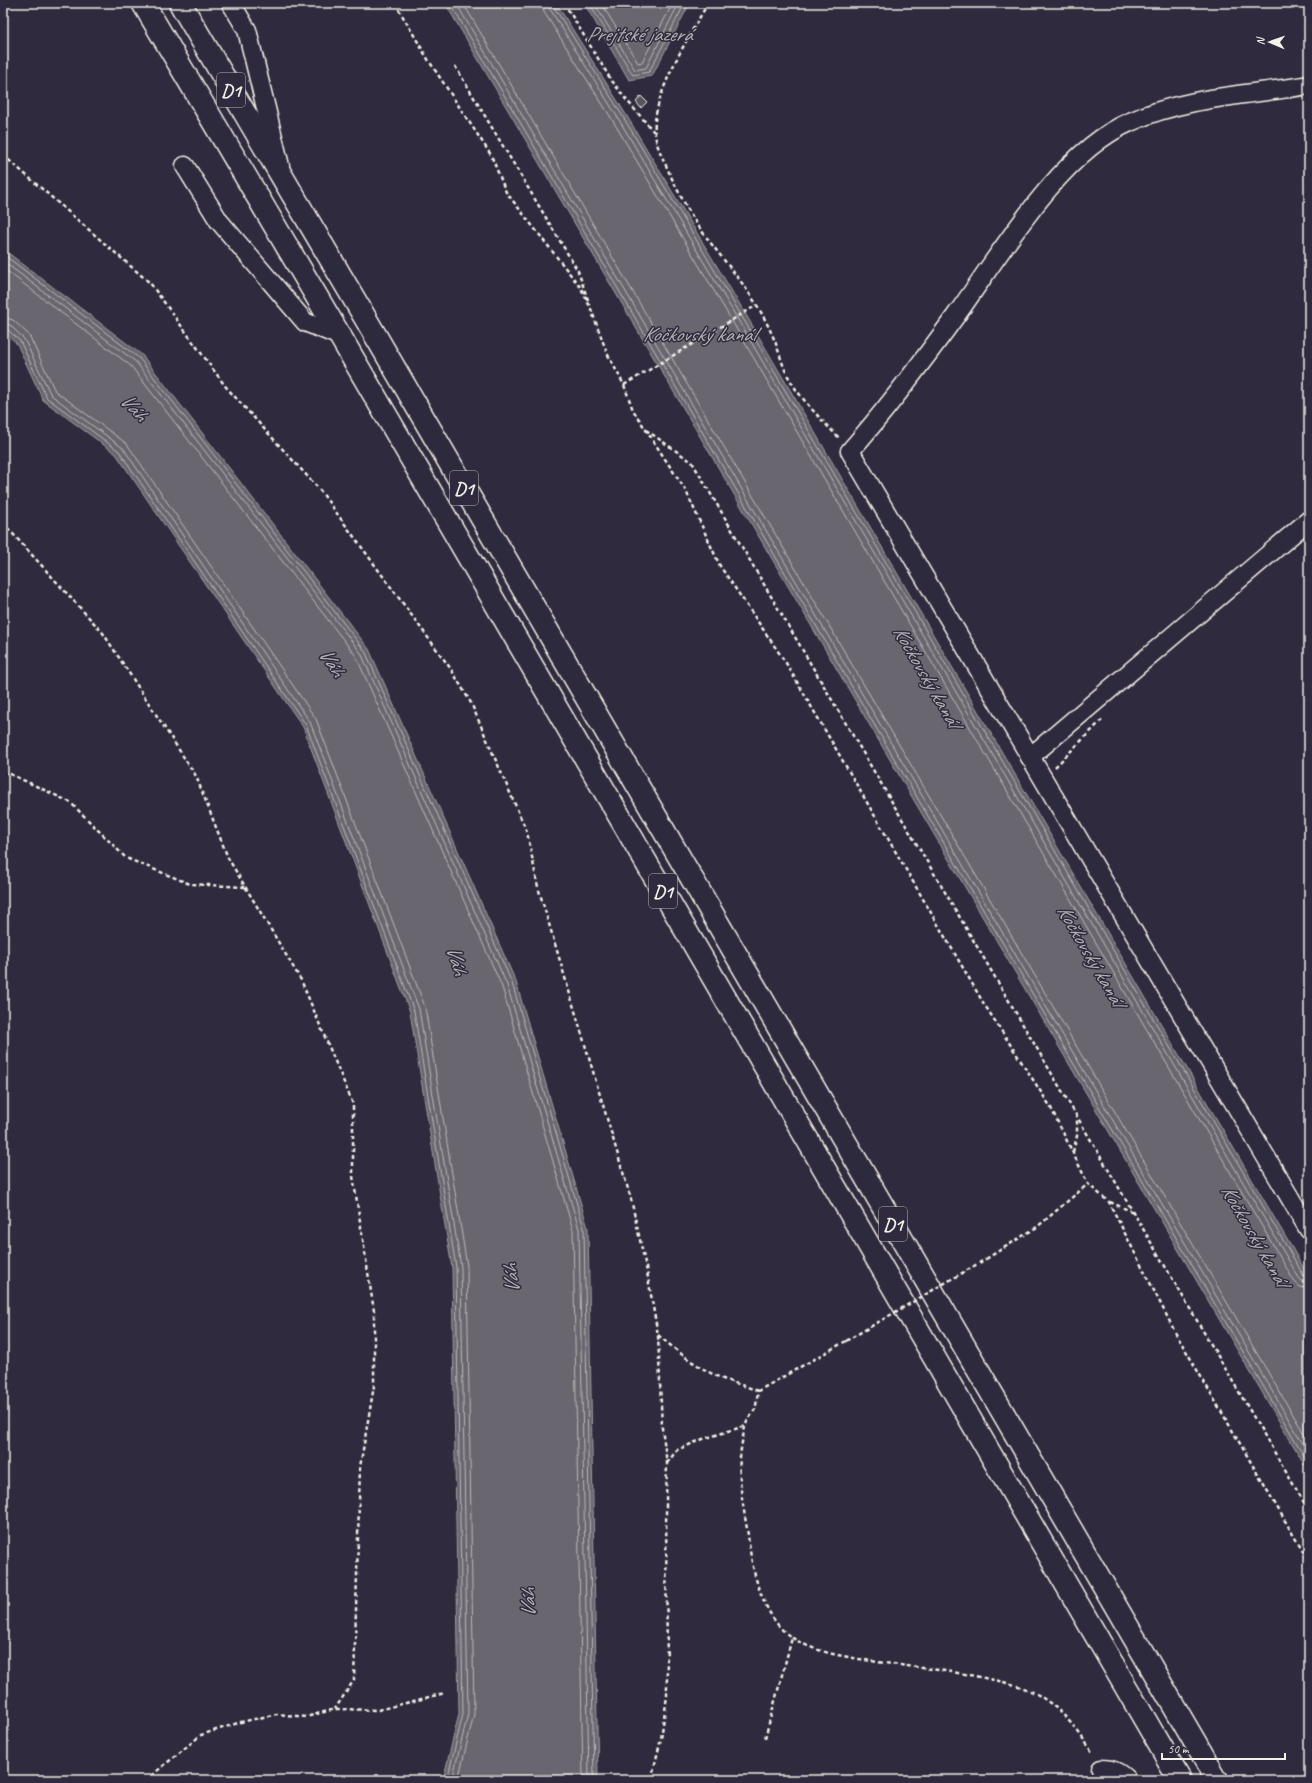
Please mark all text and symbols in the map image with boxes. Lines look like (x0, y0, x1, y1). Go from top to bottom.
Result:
water label: Prejtské jazerá (586, 21, 697, 47)
north arrow (1250, 22, 1290, 62)
text: N (1253, 36, 1267, 45)
road number: D1 (217, 73, 245, 107)
water label: Kočkovský kanál (643, 321, 763, 347)
water label: Váh (115, 387, 155, 428)
road number: D1 (450, 471, 478, 505)
water label: Kočkovský kanál (888, 621, 970, 738)
water label: Váh (313, 643, 352, 683)
road number: D1 (649, 874, 677, 908)
water label: Kočkovský kanál (1052, 900, 1134, 1017)
water label: Váh (441, 943, 474, 980)
water label: Kočkovský kanál (1216, 1180, 1298, 1297)
road number: D1 (879, 1207, 907, 1241)
water label: Váh (496, 1261, 525, 1295)
water label: Váh (515, 1586, 541, 1618)
scale bar (1162, 1735, 1285, 1761)
text: 50 m (1168, 1741, 1190, 1757)

